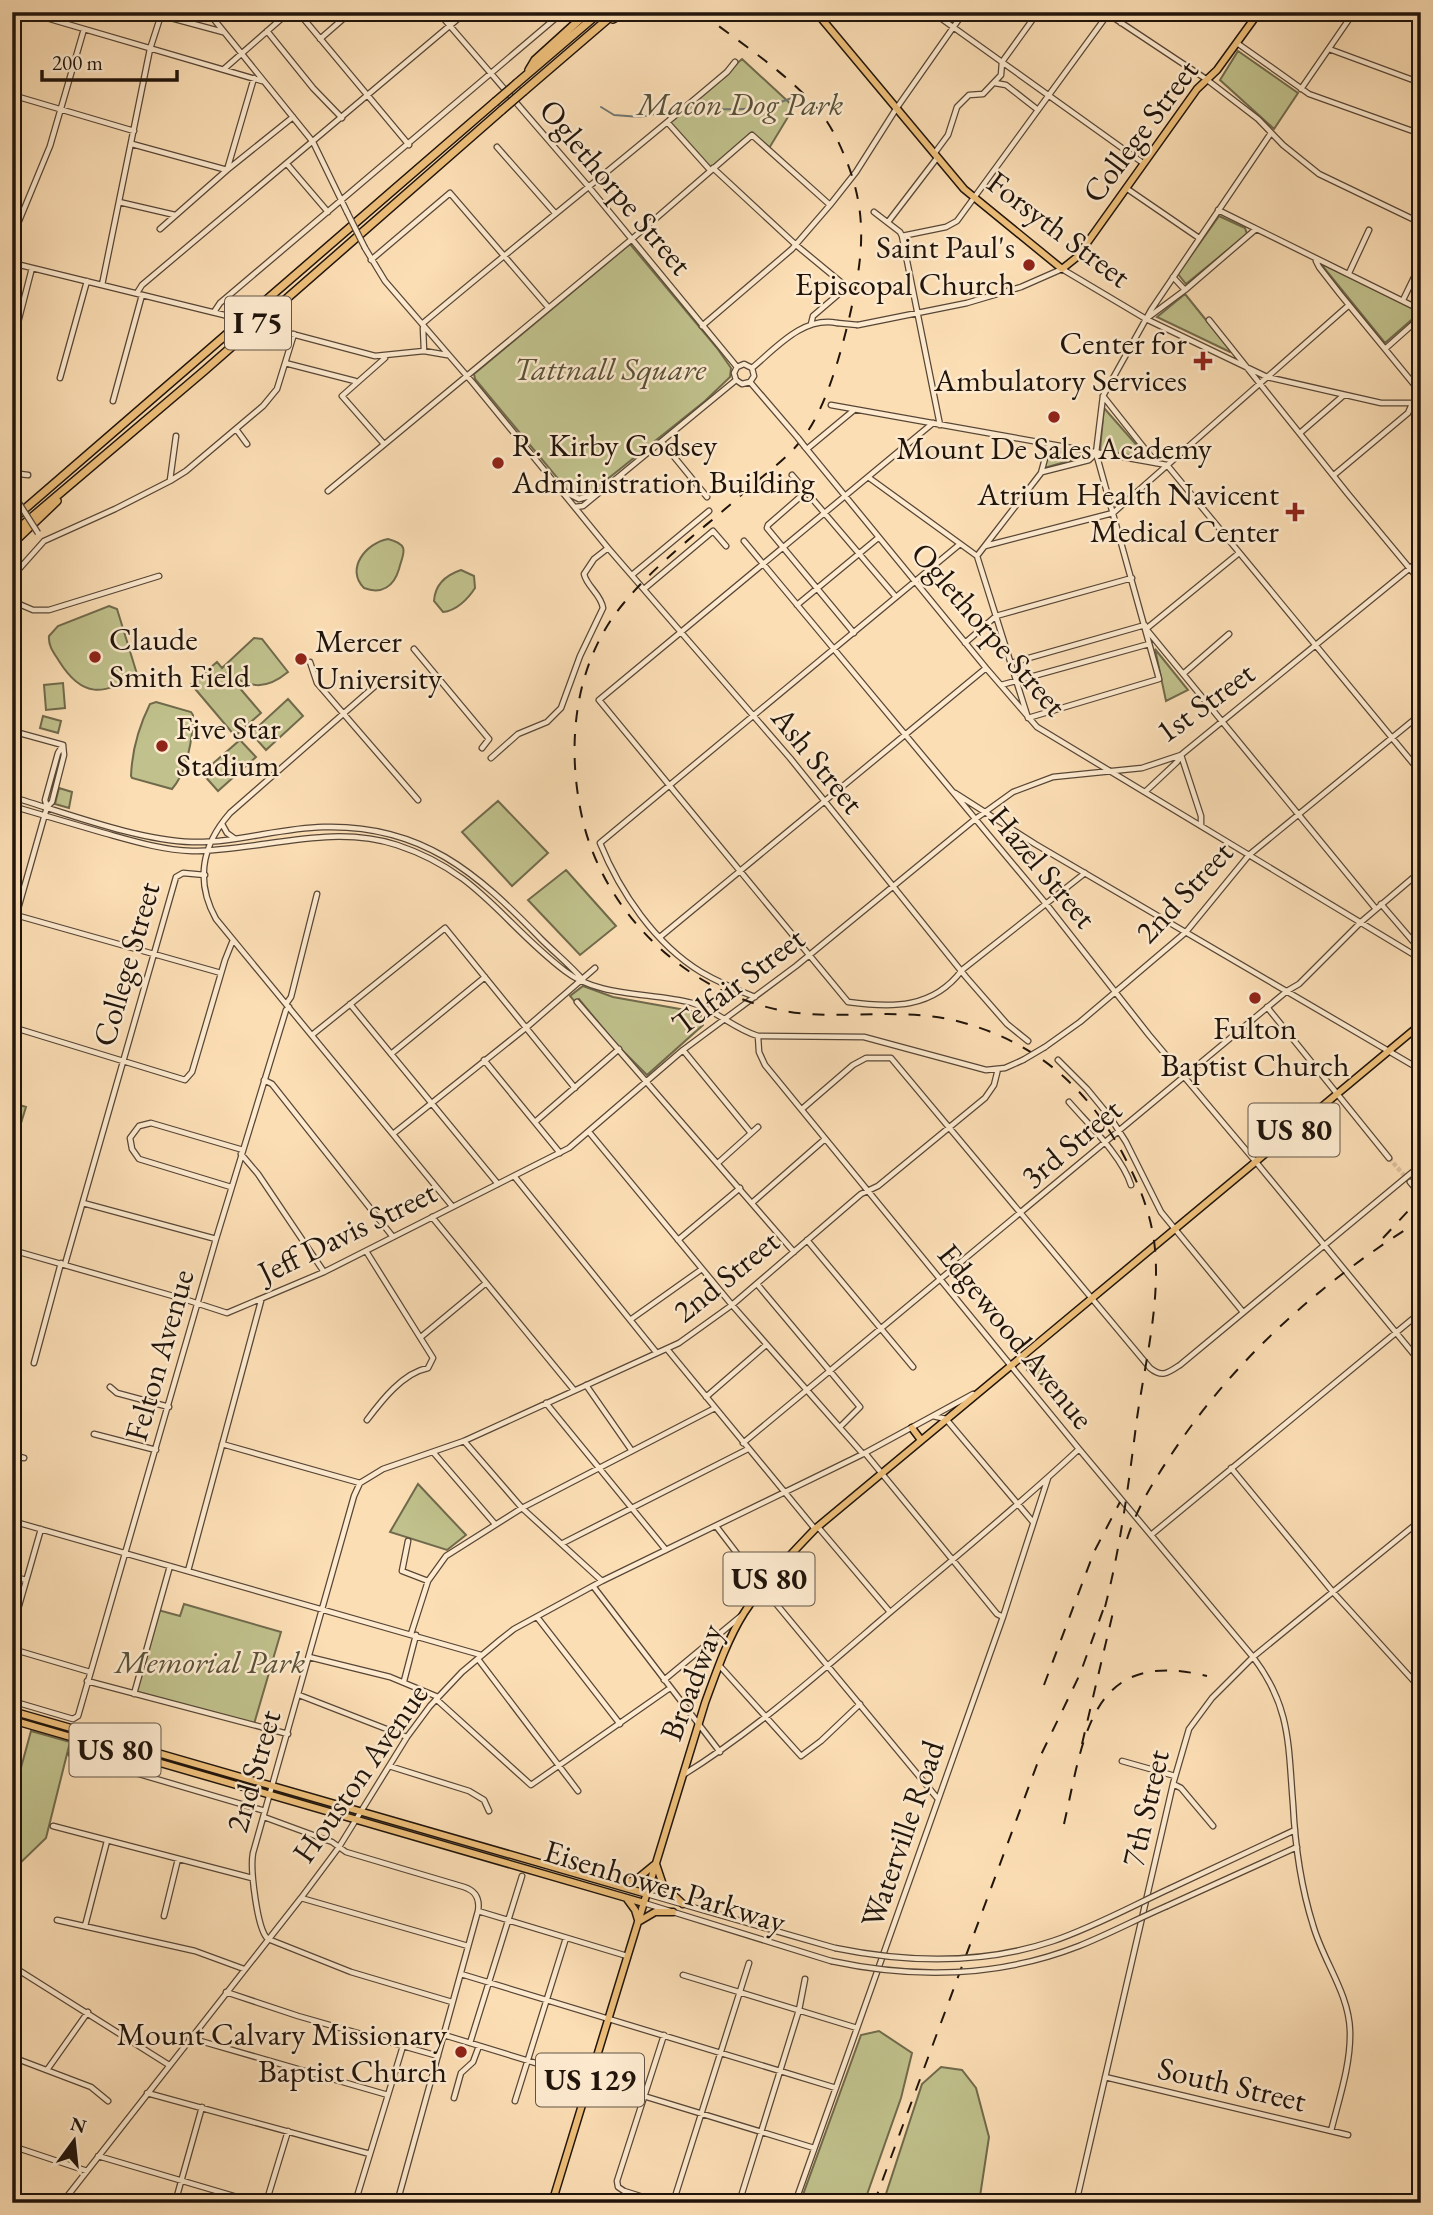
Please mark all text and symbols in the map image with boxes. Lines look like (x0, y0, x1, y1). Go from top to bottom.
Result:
scale bar (42, 38, 177, 82)
text: 200 m (52, 49, 103, 76)
street label: College Street (1072, 51, 1208, 211)
park label: Macon Dog Park (635, 83, 844, 125)
street label: Oglethorpe Street (530, 90, 702, 284)
street label: Forsyth Street (979, 161, 1139, 297)
place label: Saint Paul's Episcopal Church (795, 226, 1015, 305)
marker: Saint Paul's Episcopal Church (1021, 257, 1037, 273)
road number: I 75 (225, 296, 291, 350)
place label: Center for Ambulatory Services (933, 322, 1187, 401)
park label: Tattnall Square (514, 348, 707, 390)
marker: Center for Ambulatory Services (1193, 351, 1213, 371)
marker: Mount De Sales Academy (1046, 409, 1062, 425)
place label: R. Kirby Godsey Administration Building (511, 424, 816, 503)
place label: Mount De Sales Academy (896, 427, 1213, 469)
marker: R. Kirby Godsey Administration Building (490, 455, 506, 471)
place label: Atrium Health Navicent Medical Center (976, 473, 1279, 552)
marker: Atrium Health Navicent Medical Center (1285, 502, 1305, 522)
street label: Oglethorpe Street (902, 533, 1076, 725)
place label: Claude Smith Field (109, 618, 251, 697)
place label: Mercer University (315, 620, 443, 699)
marker: Claude Smith Field (87, 649, 103, 665)
marker: Mercer University (293, 651, 309, 667)
street label: 1st Street (1147, 652, 1263, 752)
street label: Ash Street (762, 697, 874, 822)
place label: Five Star Stadium (176, 707, 281, 786)
marker: Five Star Stadium (154, 738, 170, 754)
street label: Hazel Street (980, 797, 1106, 937)
street label: 2nd Street (1126, 832, 1242, 952)
street label: College Street (83, 877, 169, 1051)
street label: Telfair Street (663, 917, 813, 1045)
marker: Fulton Baptist Church (1247, 990, 1263, 1006)
place label: Fulton Baptist Church (1160, 1007, 1350, 1086)
street label: 3rd Street (1012, 1089, 1130, 1197)
road number: US 80 (1248, 1104, 1340, 1156)
street label: Jeff Davis Street (248, 1171, 443, 1295)
street label: 2nd Street (664, 1220, 788, 1332)
street label: Edgewood Avenue (928, 1235, 1104, 1437)
street label: Felton Avenue (114, 1264, 204, 1446)
road number: US 80 (724, 1553, 814, 1606)
street label: Broadway (650, 1617, 733, 1746)
park label: Memorial Park (113, 1641, 306, 1683)
street label: Houston Avenue (283, 1675, 437, 1871)
street label: 2nd Street (216, 1705, 290, 1837)
road number: US 80 (69, 1724, 160, 1776)
street label: Waterville Road (850, 1734, 954, 1933)
street label: 7th Street (1111, 1745, 1179, 1871)
street label: Eisenhower Parkway (539, 1829, 792, 1943)
place label: Mount Calvary Missionary Baptist Church (117, 2013, 448, 2092)
marker: Mount Calvary Missionary Baptist Church (453, 2044, 469, 2060)
street label: South Street (1154, 2047, 1310, 2121)
road number: US 129 (536, 2054, 644, 2106)
north arrow (38, 2106, 108, 2176)
text: N (68, 2111, 90, 2139)

